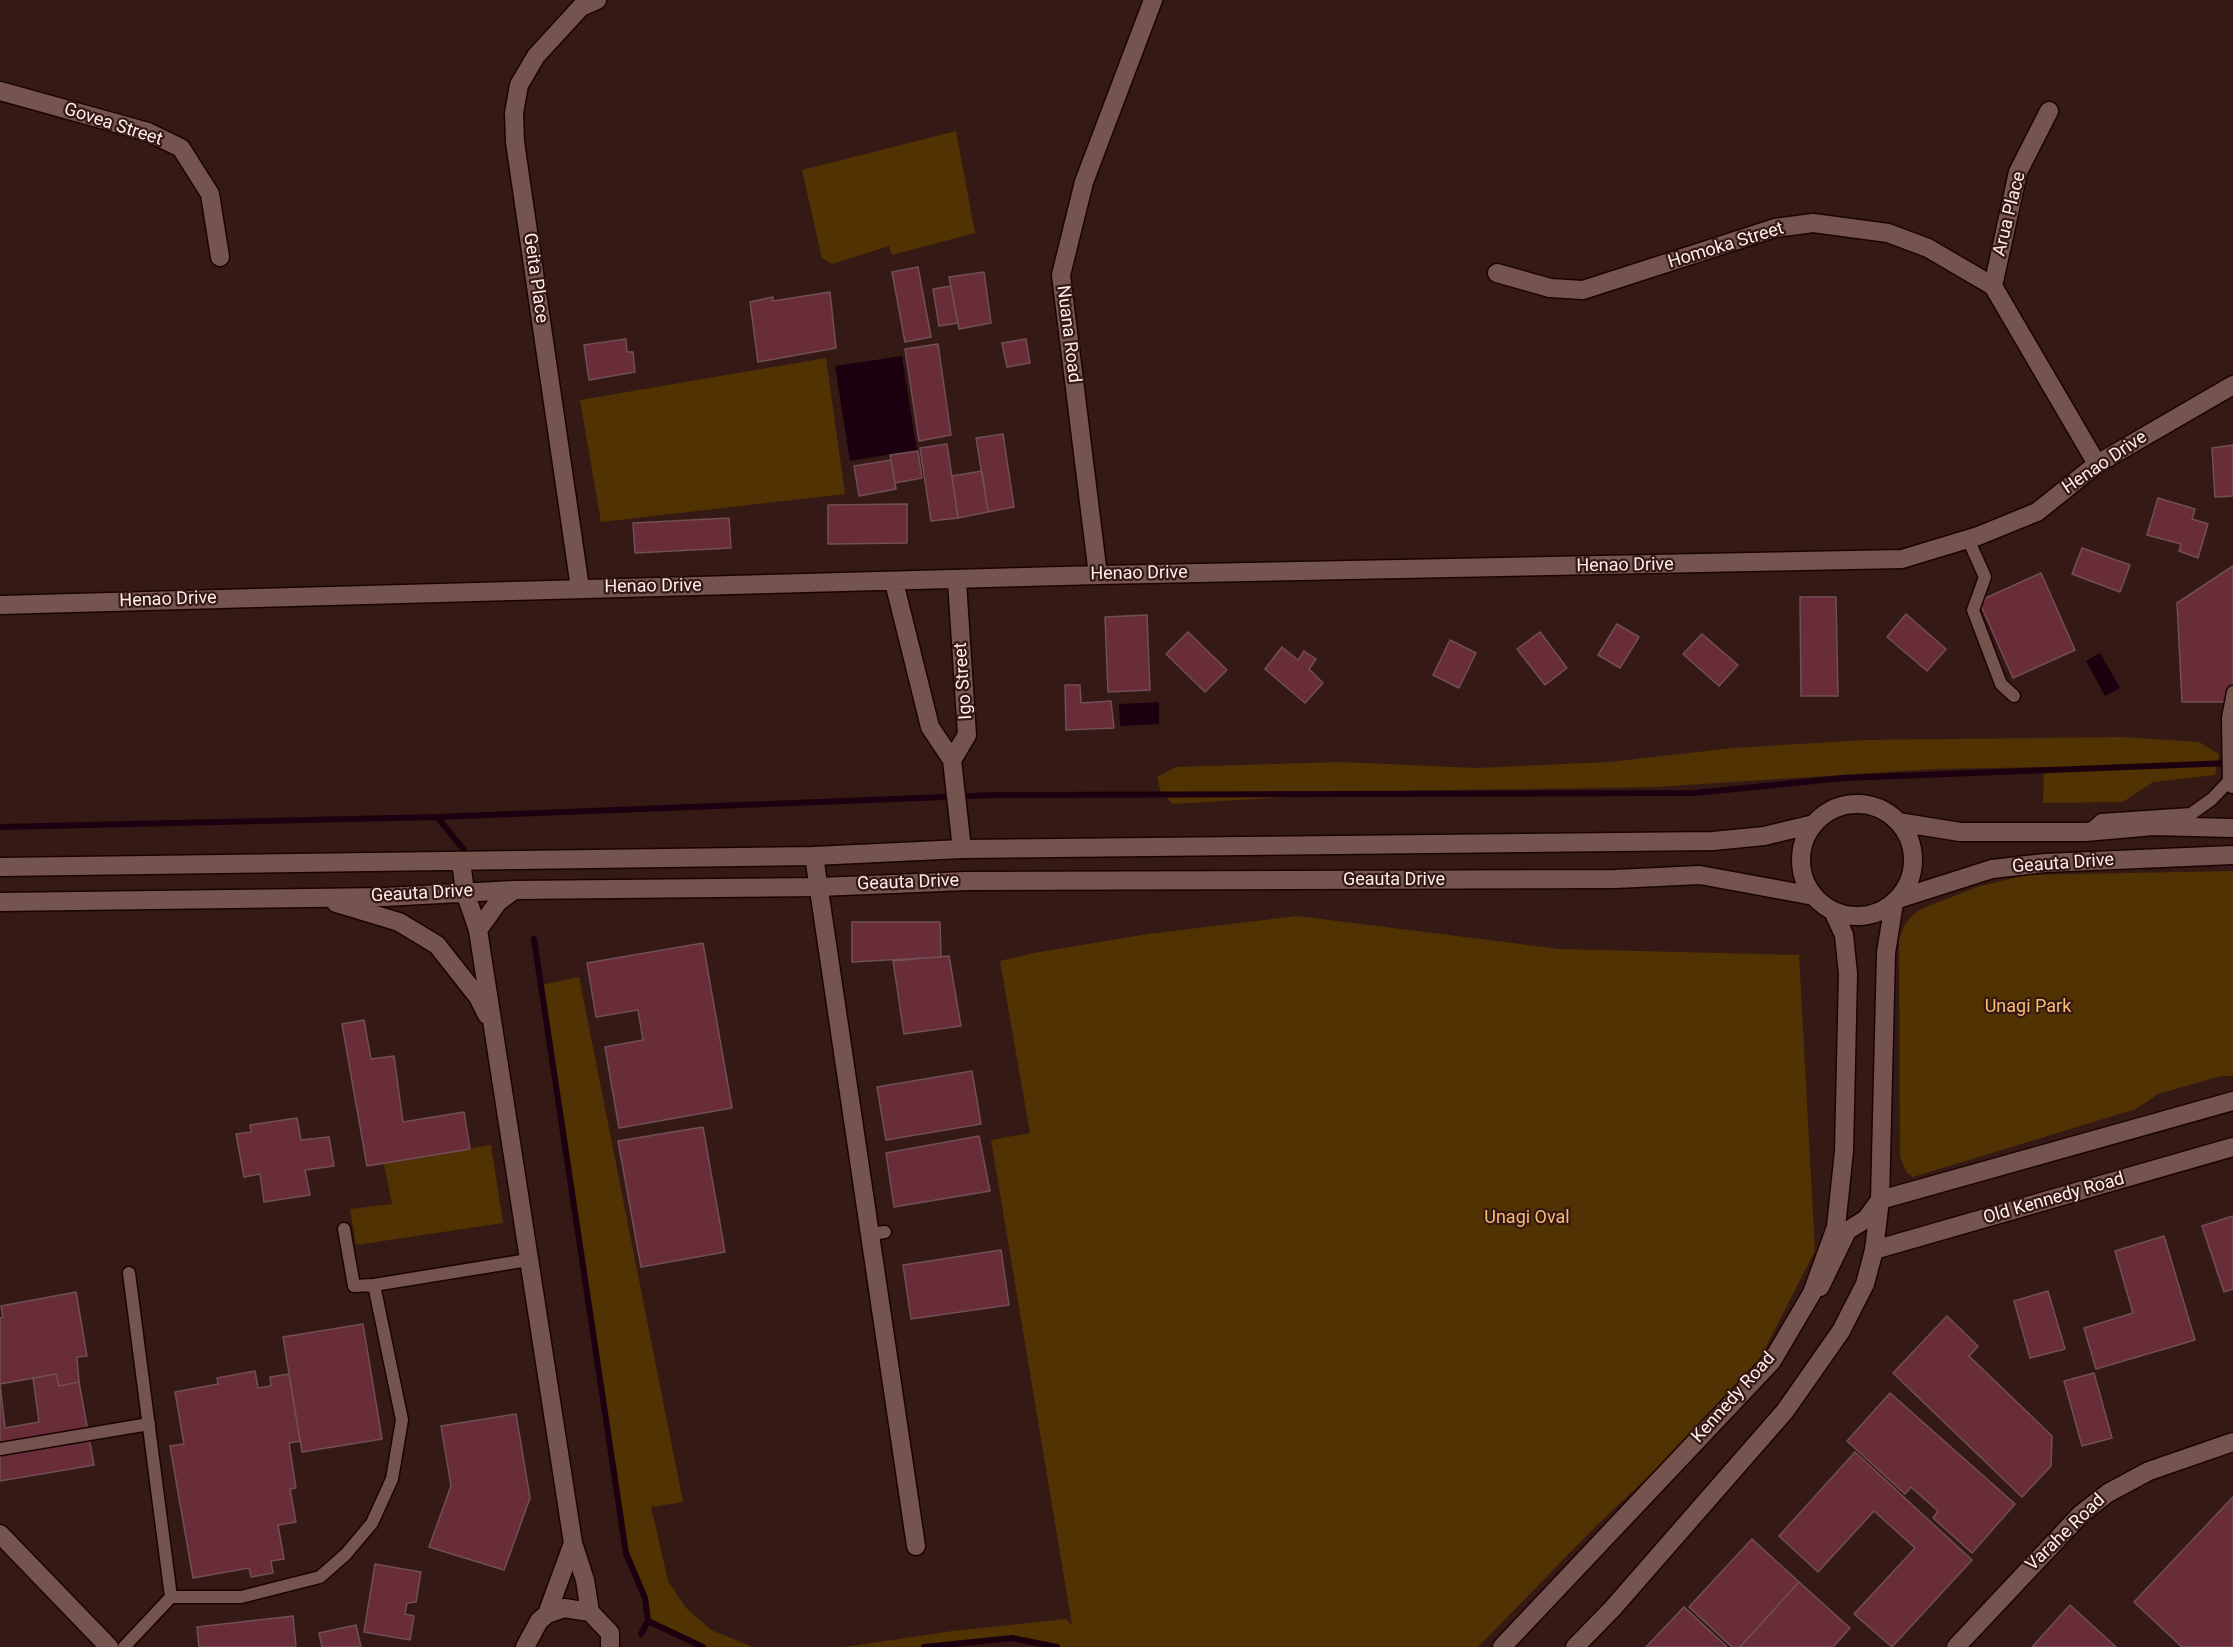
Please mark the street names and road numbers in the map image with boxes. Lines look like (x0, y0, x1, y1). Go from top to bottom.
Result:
street label: Govea Street (61, 99, 165, 151)
street label: Arua Place (1989, 169, 2031, 259)
street label: Homoka Street (1665, 218, 1787, 274)
street label: Geita Place (518, 232, 552, 324)
street label: Nuana Road (1051, 284, 1085, 384)
street label: Henao Drive (2059, 427, 2151, 499)
street label: Henao Drive (1576, 554, 1674, 578)
street label: Henao Drive (1090, 562, 1188, 586)
street label: Henao Drive (604, 575, 702, 599)
street label: Henao Drive (119, 588, 217, 612)
street label: Igo Street (951, 642, 977, 720)
street label: Geauta Drive (2011, 850, 2115, 878)
street label: Geauta Drive (1343, 869, 1445, 891)
street label: Geauta Drive (857, 870, 959, 896)
street label: Geauta Drive (370, 881, 474, 907)
street label: Old Kennedy Road (1981, 1169, 2127, 1229)
street label: Kennedy Road (1688, 1348, 1780, 1448)
street label: Varahe Road (2022, 1490, 2110, 1576)

